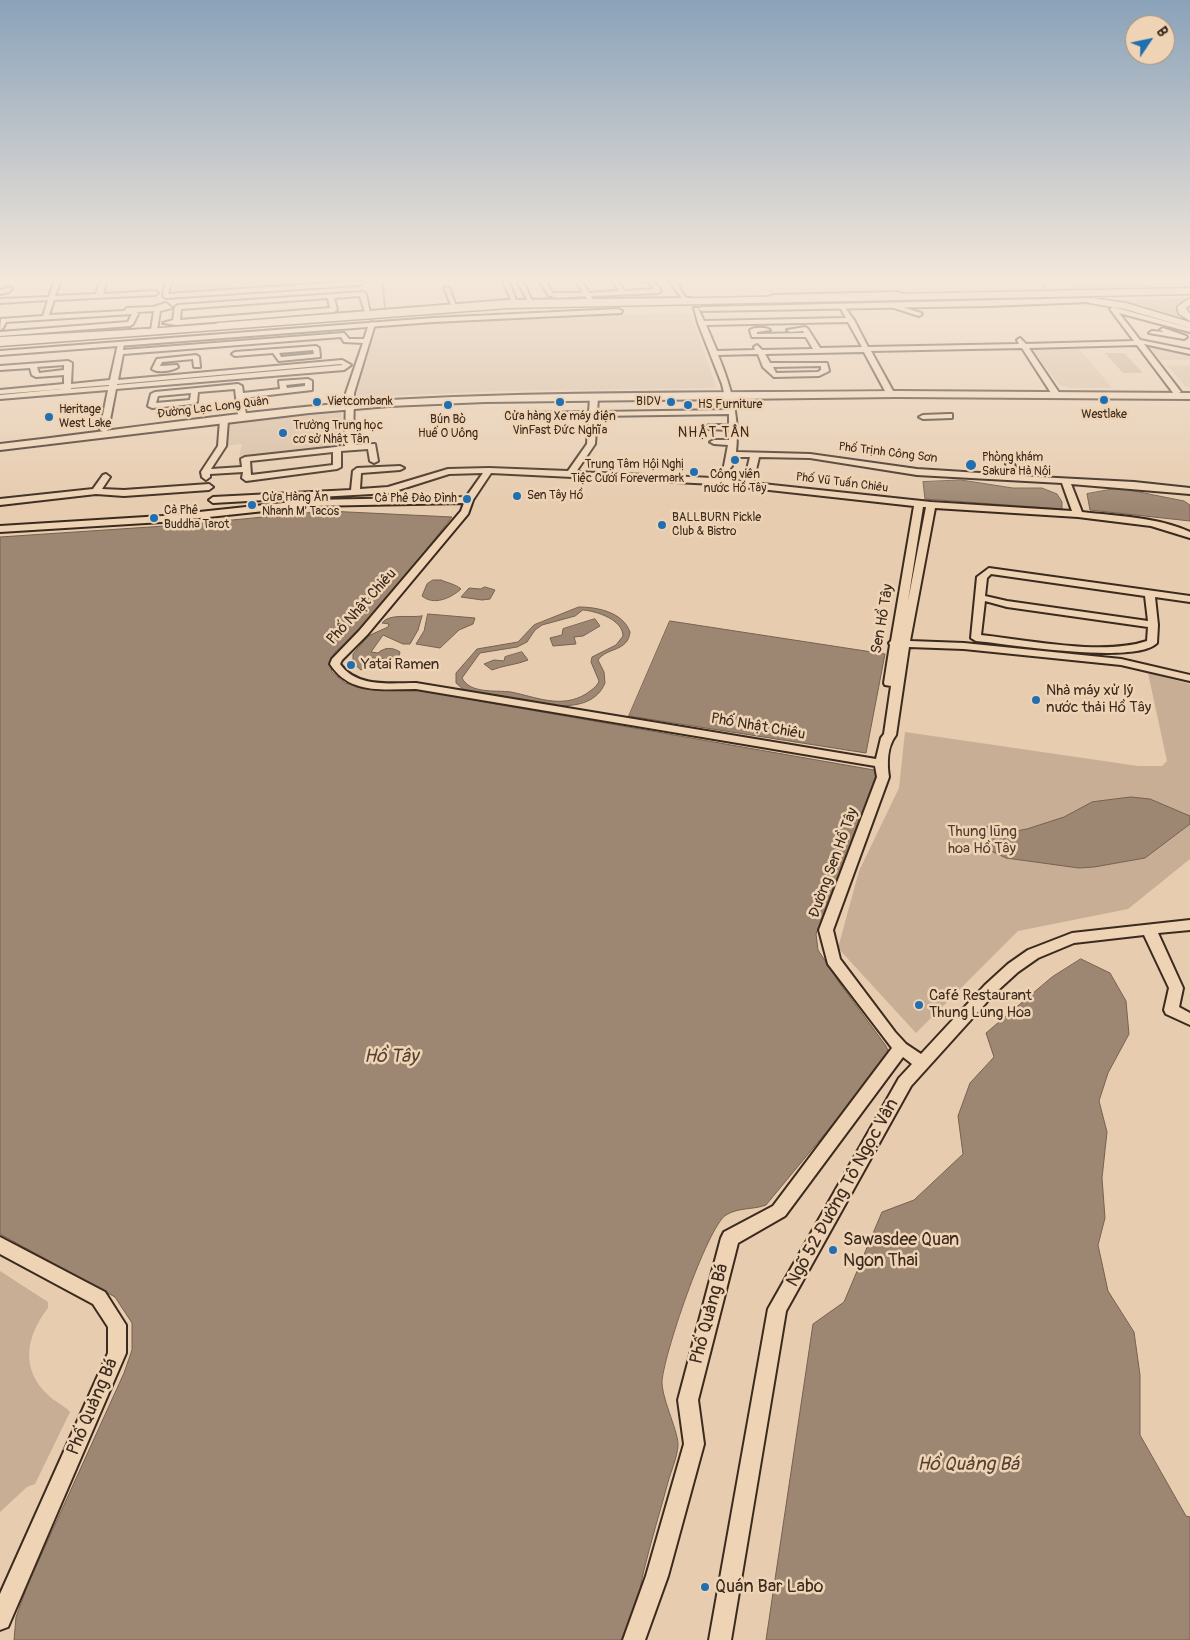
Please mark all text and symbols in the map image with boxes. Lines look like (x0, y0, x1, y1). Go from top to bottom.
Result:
north arrow (1125, 15, 1175, 65)
text: B (1153, 24, 1171, 40)
street label: Đường Lạc Long Quân (156, 394, 270, 422)
marker: Westlake (1098, 394, 1110, 406)
place label: Vietcombank (327, 395, 393, 409)
place label: BIDV (636, 395, 661, 409)
marker: Vietcombank (311, 396, 323, 408)
marker: Cửa hàng Xe máy điện VinFast Đức Nghĩa (554, 396, 566, 408)
marker: BIDV (665, 396, 677, 408)
place label: HS Furniture (698, 398, 762, 412)
marker: Bún Bò Huế O Uông (442, 399, 454, 411)
marker: HS Furniture (682, 399, 694, 411)
place label: Heritage West Lake (59, 403, 111, 431)
place label: Westlake (1081, 408, 1127, 422)
place label: Cửa hàng Xe máy điện VinFast Đức Nghĩa (504, 410, 616, 438)
marker: Heritage West Lake (43, 411, 55, 423)
place label: Bún Bò Huế O Uông (418, 413, 478, 441)
place label: Trường Trung học cơ sở Nhật Tân (293, 419, 383, 447)
district label: NHẬT TÂN (677, 425, 751, 441)
marker: Trường Trung học cơ sở Nhật Tân (277, 427, 289, 439)
street label: Phố Trịnh Công Sơn (838, 440, 938, 466)
place label: Phòng khám Sakura Hà Nội (982, 451, 1051, 479)
marker: Công viên nước Hồ Tây (729, 454, 741, 466)
place label: Trung Tâm Hội Nghị Tiệc Cưới Forevermark (571, 458, 684, 486)
marker: Phòng khám Sakura Hà Nội (964, 458, 978, 472)
marker: Trung Tâm Hội Nghị Tiệc Cưới Forevermark (688, 466, 700, 478)
place label: Công viên nước Hồ Tây (704, 468, 766, 496)
street label: Phố Vũ Tuấn Chiêu (795, 470, 889, 496)
place label: Sen Tây Hồ (527, 489, 583, 503)
marker: Sen Tây Hồ (511, 490, 523, 502)
place label: Cửa Hàng Ăn Nhanh M' Tacos (262, 491, 339, 519)
place label: Cà Phê Đào Đình (374, 492, 457, 506)
marker: Cà Phê Đào Đình (461, 493, 473, 505)
marker: Cửa Hàng Ăn Nhanh M' Tacos (246, 499, 258, 511)
place label: Cà Phê Buddha Tarot (164, 504, 229, 532)
place label: BALLBURN Pickle Club & Bistro (672, 511, 761, 539)
marker: Cà Phê Buddha Tarot (148, 512, 160, 524)
marker: BALLBURN Pickle Club & Bistro (656, 519, 668, 531)
street label: Phố Nhật Chiêu (323, 565, 401, 649)
street label: Sen Hồ Tây (868, 583, 898, 655)
place label: Yatai Ramen (361, 656, 439, 674)
marker: Yatai Ramen (345, 659, 357, 671)
place label: Nhà máy xử lý nước thải Hồ Tây (1046, 682, 1151, 717)
marker: Nhà máy xử lý nước thải Hồ Tây (1030, 694, 1042, 706)
street label: Phố Nhật Chiêu (709, 710, 807, 744)
street label: Đường Sen Hồ Tây (806, 805, 862, 921)
park label: Thung lũng hoa Hồ Tây (947, 823, 1017, 858)
place label: Café Restaurant Thung Lung Hoa (929, 987, 1032, 1022)
marker: Café Restaurant Thung Lung Hoa (913, 999, 925, 1011)
water label: Hồ Tây (364, 1046, 418, 1068)
street label: Ngõ 52 Đường Tô Ngọc Vân (782, 1095, 904, 1291)
place label: Sawasdee Quan Ngon Thai (843, 1229, 959, 1272)
marker: Sawasdee Quan Ngon Thai (827, 1244, 839, 1256)
street label: Phố Quảng Bá (686, 1261, 734, 1367)
street label: Phố Quảng Bá (63, 1355, 123, 1459)
water label: Hồ Quảng Bá (917, 1454, 1019, 1476)
place label: Quán Bar Labo (715, 1576, 823, 1598)
marker: Quán Bar Labo (699, 1581, 711, 1593)

